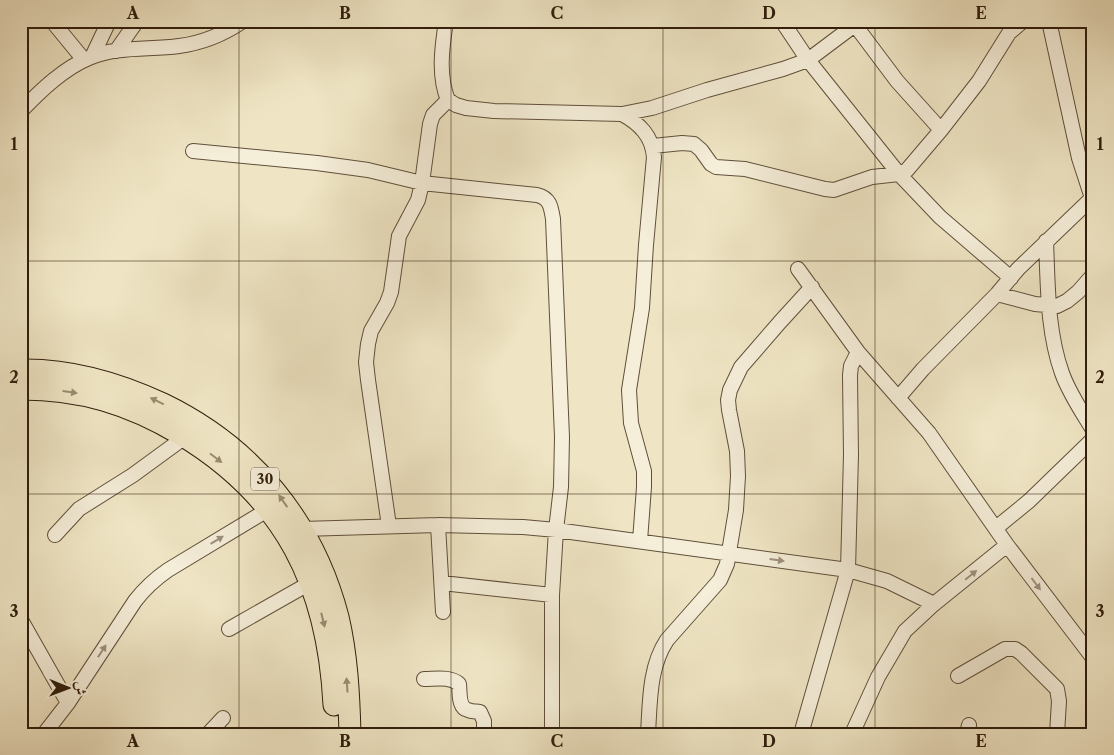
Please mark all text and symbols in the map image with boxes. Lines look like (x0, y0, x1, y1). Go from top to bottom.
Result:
text: A (126, 3, 140, 23)
text: B (339, 3, 351, 23)
text: C (551, 3, 563, 23)
text: D (762, 3, 776, 23)
text: E (975, 3, 987, 23)
text: 1 (10, 134, 18, 154)
text: 1 (1096, 134, 1104, 154)
text: 2 (9, 367, 19, 387)
text: 2 (1095, 367, 1105, 387)
one-way arrow (62, 388, 78, 396)
one-way arrow (150, 397, 164, 405)
one-way arrow (209, 453, 223, 463)
road number: 30 (251, 468, 279, 490)
one-way arrow (278, 495, 288, 508)
one-way arrow (210, 536, 223, 545)
one-way arrow (769, 557, 785, 565)
one-way arrow (964, 569, 977, 580)
one-way arrow (1031, 577, 1042, 590)
text: 3 (9, 601, 19, 621)
text: 3 (1095, 601, 1105, 621)
one-way arrow (319, 612, 327, 627)
one-way arrow (97, 644, 107, 658)
north arrow (42, 662, 92, 712)
one-way arrow (343, 677, 351, 693)
text: ش (72, 681, 90, 695)
text: A (126, 731, 140, 751)
text: B (339, 731, 351, 751)
text: C (551, 731, 563, 751)
text: D (762, 731, 776, 751)
text: E (975, 731, 987, 751)

